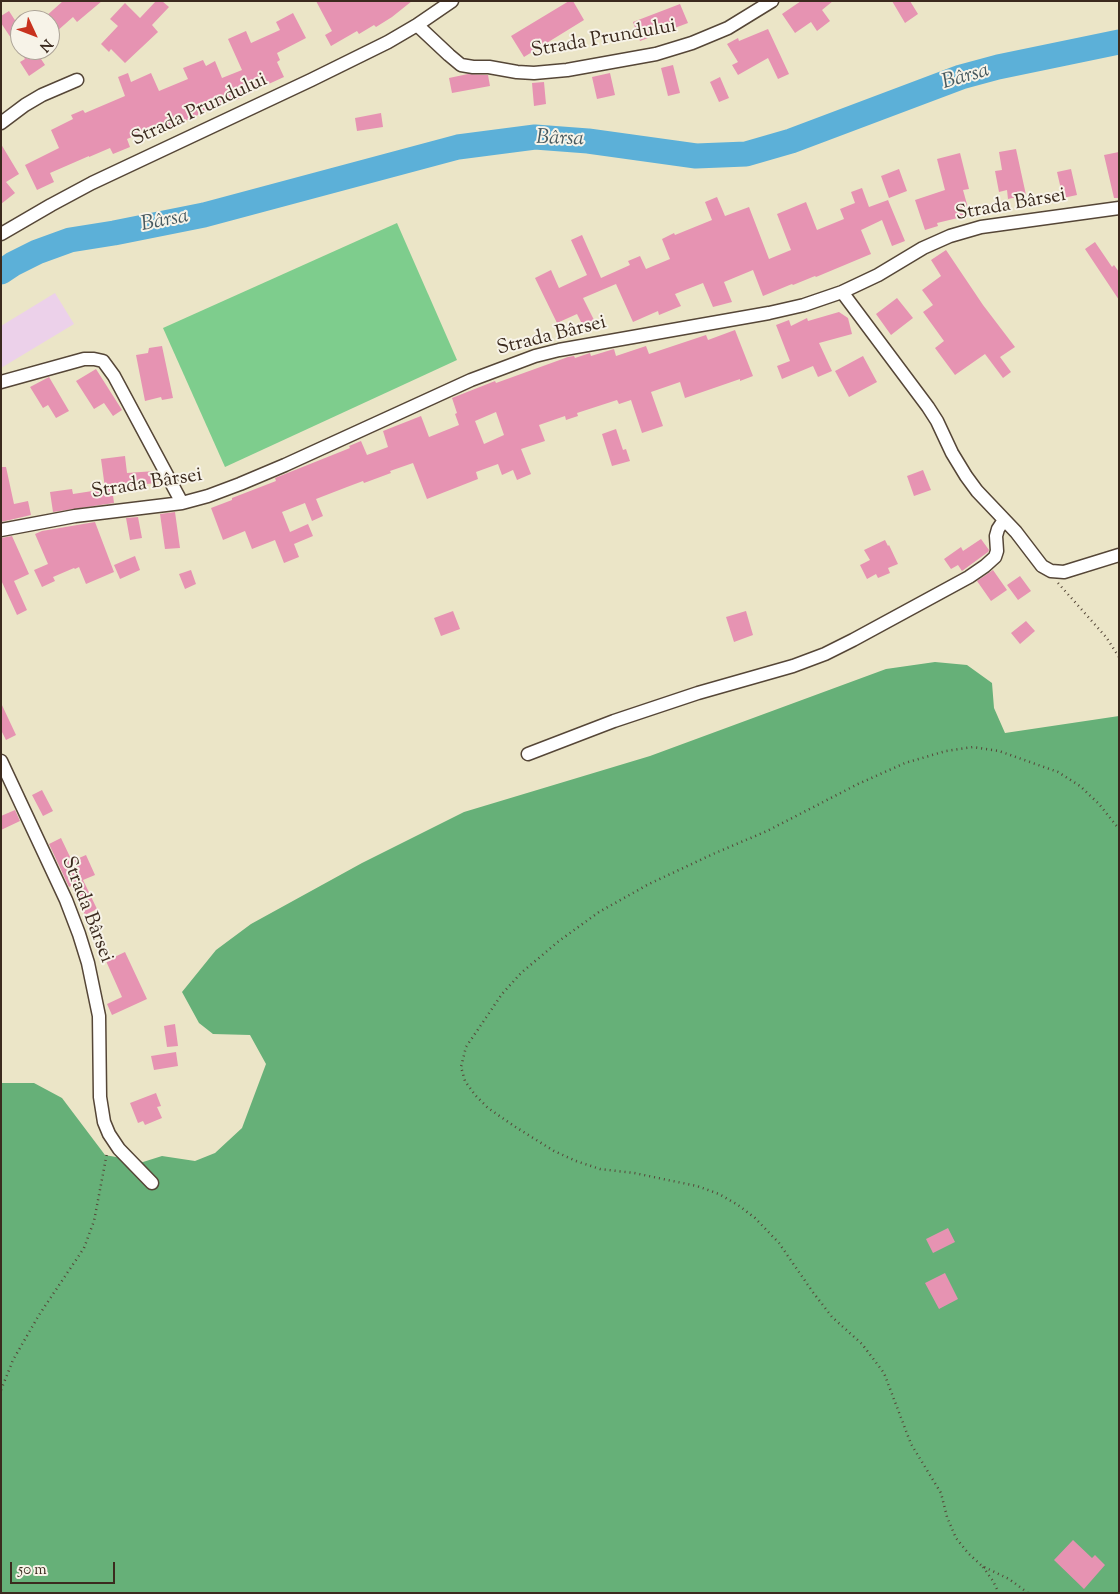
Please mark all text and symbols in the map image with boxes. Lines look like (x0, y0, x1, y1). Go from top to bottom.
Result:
north arrow (10, 10, 60, 60)
street label: Strada Prundului (530, 15, 678, 65)
text: N (34, 34, 56, 55)
water label: Bârsa (940, 59, 992, 97)
street label: Strada Prundului (128, 69, 272, 153)
water label: Bârsa (536, 127, 584, 153)
street label: Strada Bârsei (954, 184, 1068, 228)
water label: Bârsa (139, 205, 191, 239)
street label: Strada Bârsei (495, 312, 609, 362)
street label: Strada Bârsei (90, 464, 204, 506)
street label: Strada Bârsei (55, 853, 117, 967)
scale bar (12, 1552, 118, 1584)
text: 50 m (18, 1560, 47, 1581)

